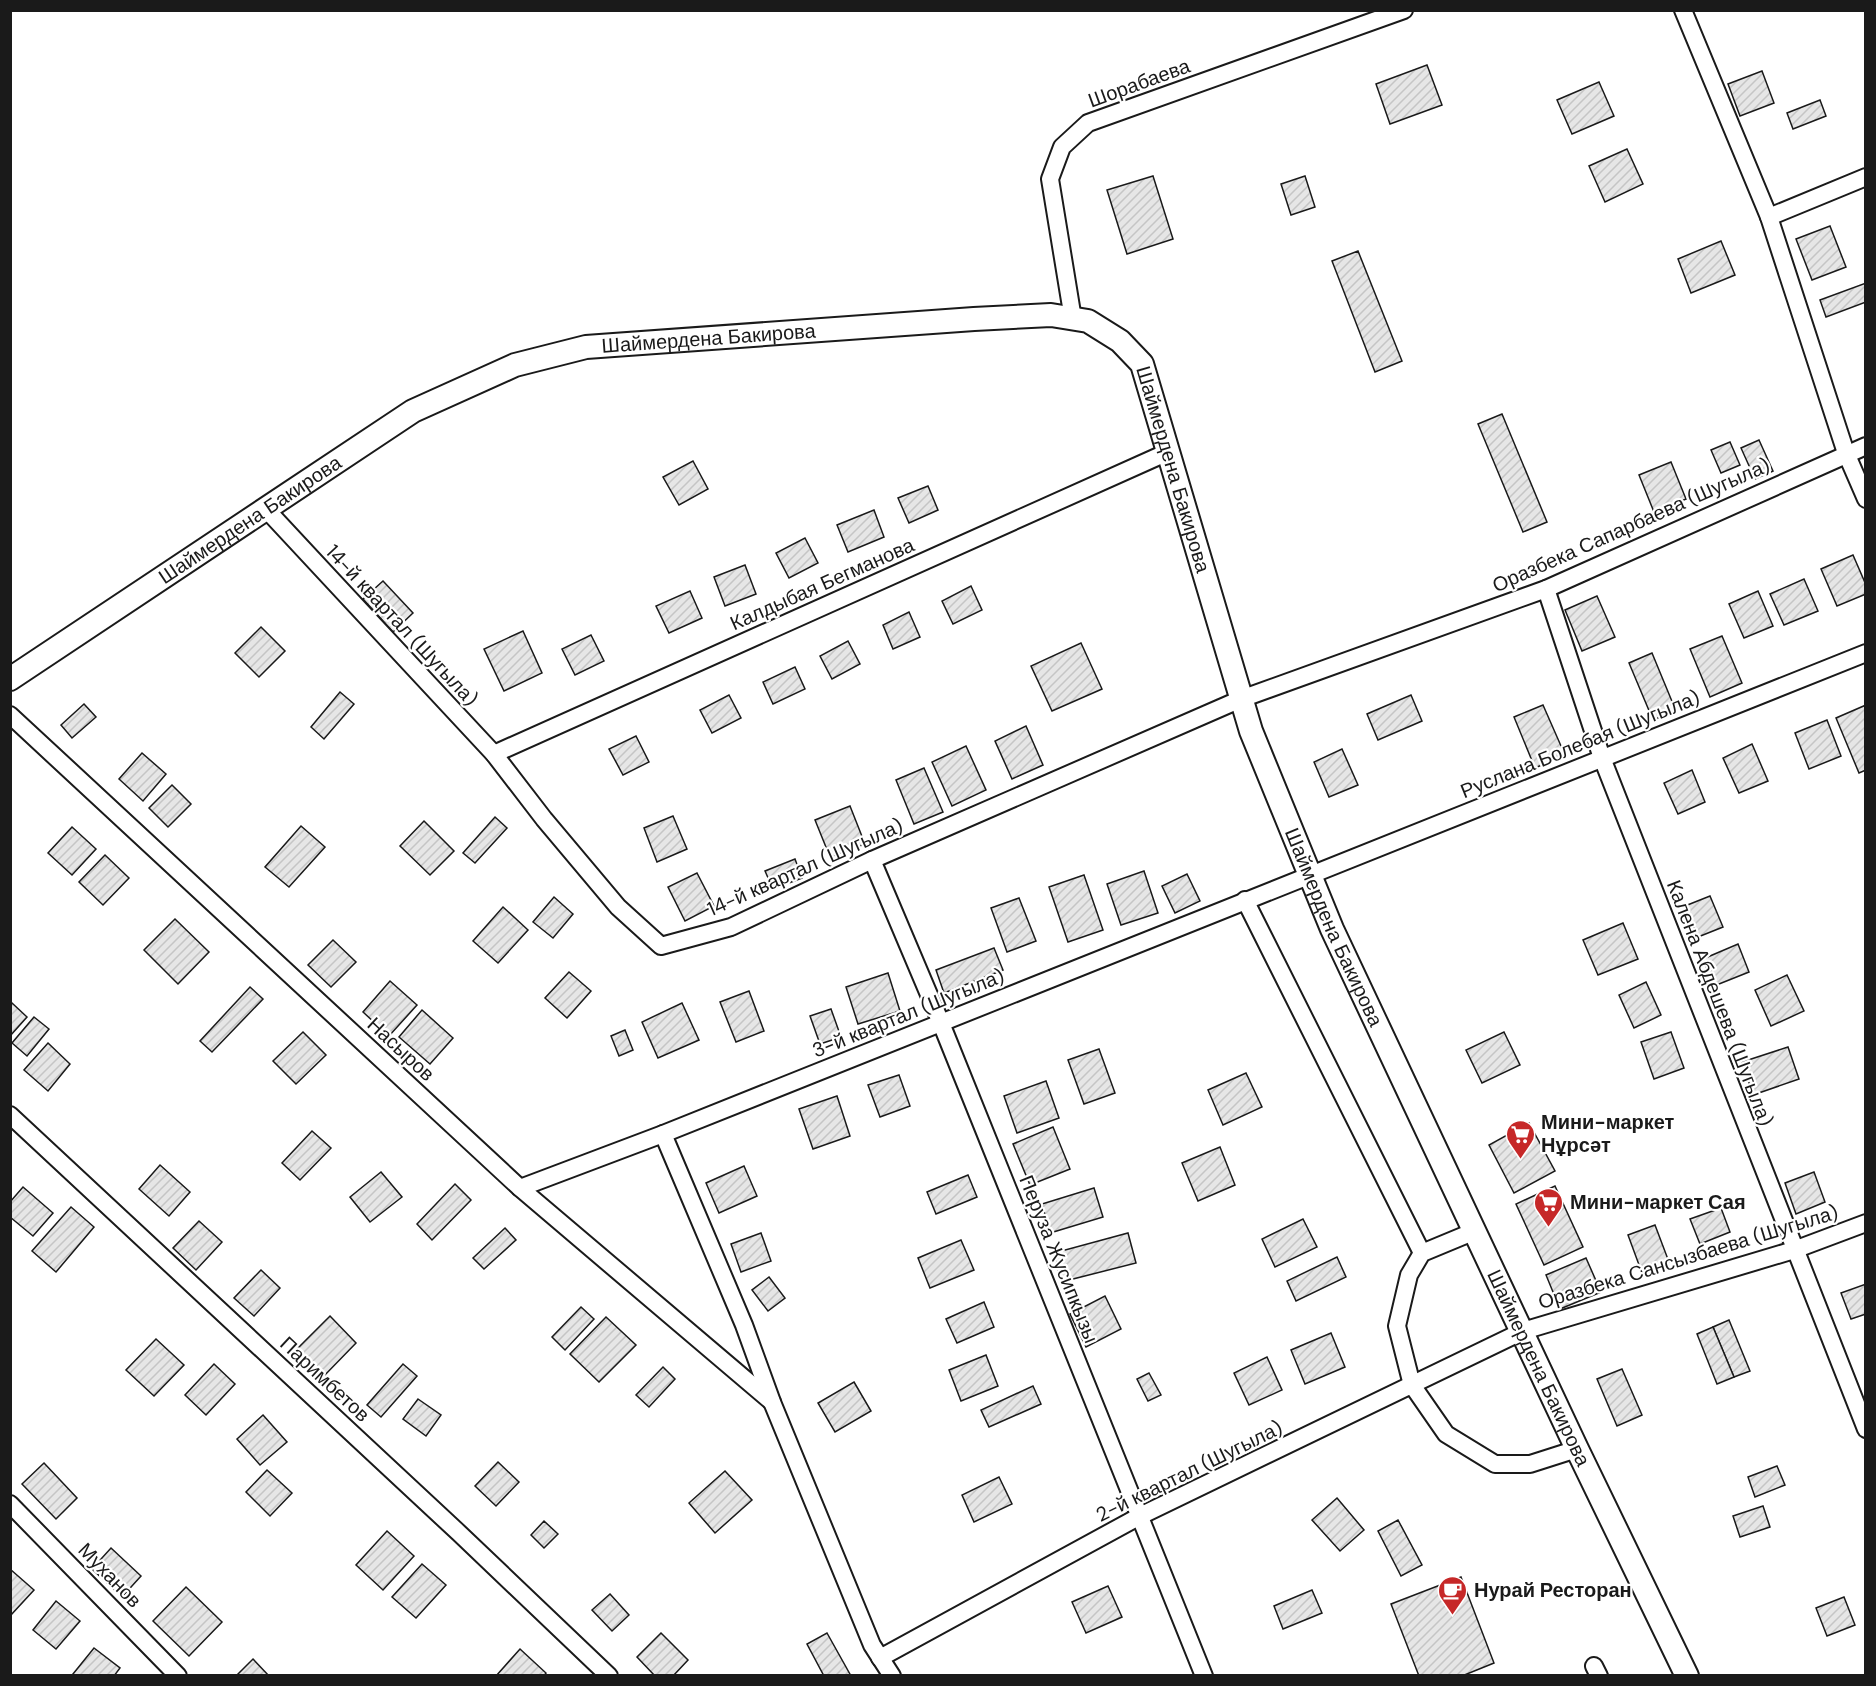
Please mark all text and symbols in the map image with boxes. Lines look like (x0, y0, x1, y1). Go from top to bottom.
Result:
street label: Шорабаева (1085, 52, 1194, 113)
street label: Шаймердена Бакирова (601, 317, 817, 359)
street label: Шаймердена Бакирова (1130, 363, 1216, 577)
street label: Шаймердена Бакирова (153, 449, 347, 590)
street label: Оразбека Сапарбаева (Шугыла) (1488, 452, 1774, 598)
street label: Калдыбая Бегманова (726, 531, 919, 636)
street label: 14-й квартал (Шугыла) (320, 539, 484, 711)
street label: Руслана Болебая (Шугыла) (1457, 684, 1703, 804)
street label: 14-й квартал (Шугыла) (703, 812, 907, 922)
street label: Шаймердена Бакирова (1279, 824, 1389, 1031)
street label: Калена Абдешева (Шугыла) (1661, 876, 1779, 1130)
street label: 3-й квартал (Шугыла) (808, 963, 1008, 1063)
street label: Насыров (362, 1011, 440, 1087)
place label: Мини-маркет Нұрсәт (1541, 1109, 1675, 1158)
supermarket icon: Мини-маркет Нұрсәт (1504, 1118, 1536, 1160)
street label: Перуза Жусипкызы (1013, 1171, 1105, 1347)
supermarket icon: Мини-маркет Сая (1533, 1186, 1565, 1228)
place label: Мини-маркет Сая (1570, 1189, 1746, 1215)
street label: Оразбека Сансызбаева (Шугыла) (1535, 1199, 1841, 1315)
street label: Шаймердена Бакирова (1481, 1265, 1597, 1471)
street label: Паримбетов (275, 1331, 375, 1427)
street label: 2-й квартал (Шугыла) (1091, 1414, 1287, 1528)
street label: Муханов (73, 1537, 147, 1613)
cafe icon: Нурай Ресторан (1437, 1574, 1469, 1616)
place label: Нурай Ресторан (1474, 1577, 1632, 1603)

